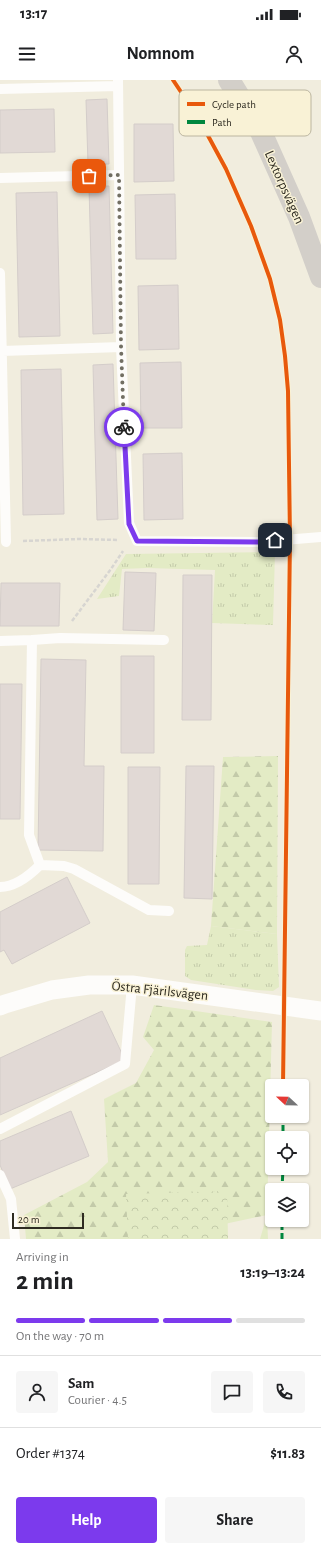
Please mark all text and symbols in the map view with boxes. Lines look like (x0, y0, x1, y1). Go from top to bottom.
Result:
text: 13:17 (20, 6, 47, 21)
icon: menu (16, 43, 38, 65)
icon: person (283, 43, 305, 65)
text: Nomnom (126, 45, 195, 63)
legend (179, 90, 311, 136)
text: Cycle path (212, 99, 256, 110)
text: Path (212, 117, 232, 128)
street label: Lextorpsvägen (262, 149, 306, 226)
pin (72, 159, 106, 193)
icon: bag (78, 165, 100, 187)
courier (104, 407, 144, 447)
icon: bike (113, 416, 135, 438)
pin (258, 523, 292, 557)
icon: home (264, 529, 286, 551)
street label: Östra Fjärilsvägen (111, 976, 209, 1003)
north arrow (265, 1079, 309, 1123)
map controls (265, 1079, 309, 1227)
button: locate (265, 1131, 309, 1175)
button: layers (265, 1183, 309, 1227)
scale bar (12, 1211, 84, 1230)
text: 20 m (18, 1214, 39, 1225)
text: Arriving in (16, 1251, 69, 1264)
text: 13:19–13:24 (240, 1265, 305, 1280)
text: 2 min (16, 1268, 74, 1294)
text: On the way · 70 m (16, 1330, 104, 1343)
button: person (16, 1371, 58, 1413)
button: chat (211, 1371, 253, 1413)
button: phone (263, 1371, 305, 1413)
text: Sam (68, 1376, 94, 1391)
text: Courier · 4.5 (68, 1394, 127, 1407)
text: Order #1374 (16, 1446, 85, 1461)
text: $11.83 (270, 1446, 305, 1461)
button: Help (16, 1497, 157, 1543)
button: Share (165, 1497, 305, 1543)

